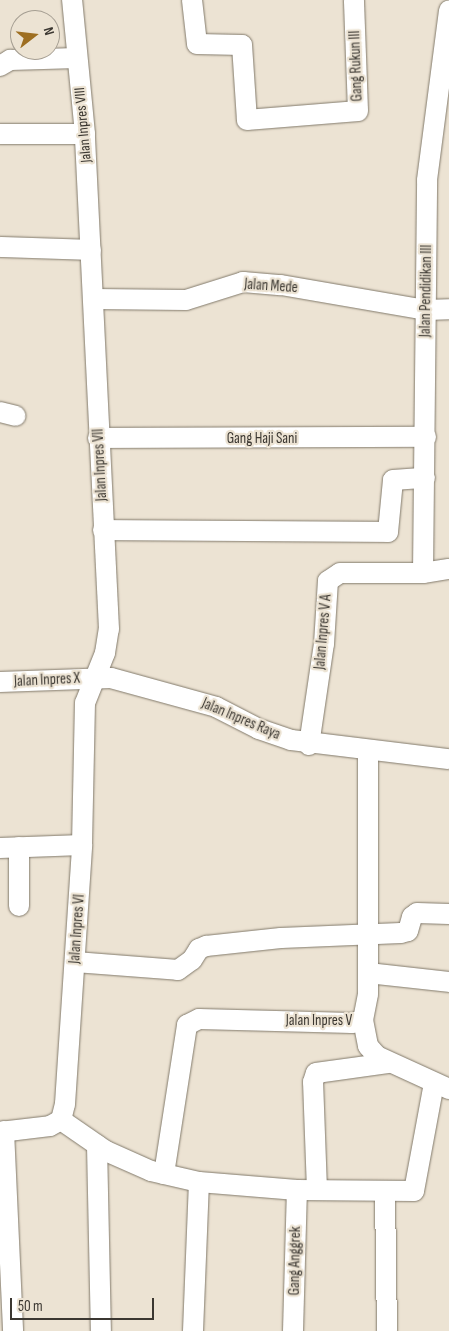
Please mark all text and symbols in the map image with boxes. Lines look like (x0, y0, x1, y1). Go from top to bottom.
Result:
north arrow (10, 10, 60, 60)
text: N (40, 25, 58, 37)
street label: Gang Rukun III (346, 30, 366, 102)
street label: Jalan Inpres VIII (71, 87, 95, 163)
street label: Jalan Pendidikan III (416, 245, 436, 337)
street label: Jalan Mede (244, 275, 298, 297)
street label: Jalan Inpres VII (89, 428, 111, 502)
street label: Gang Haji Sani (227, 430, 297, 448)
street label: Jalan Inpres V A (311, 594, 335, 670)
street label: Jalan Inpres X (14, 669, 80, 691)
street label: Jalan Inpres Raya (199, 694, 283, 744)
street label: Jalan Inpres VI (66, 894, 88, 964)
street label: Jalan Inpres V (286, 1012, 352, 1030)
street label: Gang Anggrek (285, 1226, 305, 1296)
scale bar (12, 1288, 156, 1320)
text: 50 m (18, 1297, 43, 1316)

